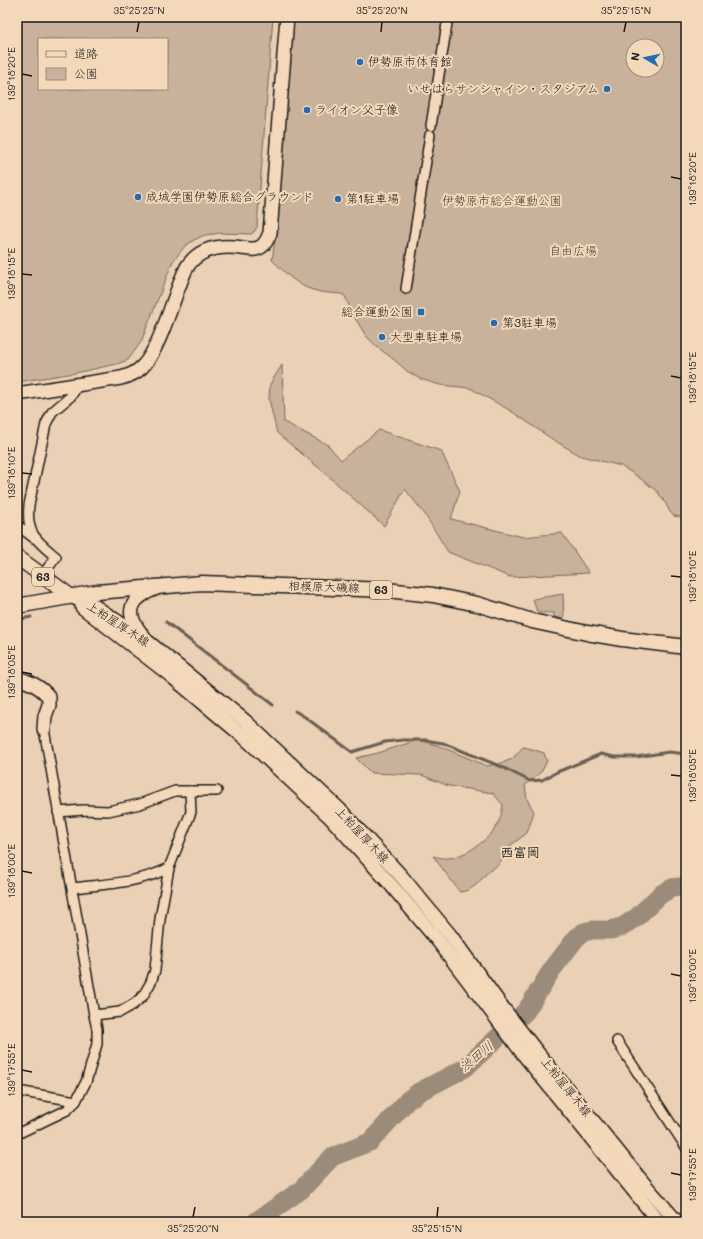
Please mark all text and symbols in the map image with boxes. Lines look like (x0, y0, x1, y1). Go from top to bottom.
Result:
text: 35°25'25"N (113, 3, 165, 17)
text: 35°25'20"N (356, 3, 408, 17)
text: 35°25'15"N (601, 3, 651, 17)
legend (38, 38, 168, 90)
north arrow (625, 38, 665, 78)
text: 道路 (74, 45, 98, 61)
text: 139°18'20"E (4, 47, 18, 101)
text: N (627, 51, 643, 62)
place label: 伊勢原市体育館 (368, 53, 452, 69)
marker: 伊勢原市体育館 (355, 57, 365, 67)
text: 公園 (74, 65, 98, 81)
place label: いせはらサンシャイン・スタジアム (407, 80, 599, 96)
marker: いせはらサンシャイン・スタジアム (602, 84, 612, 94)
place label: ライオン父子像 (315, 101, 398, 117)
marker: ライオン父子像 (302, 105, 312, 115)
text: 139°18'20"E (685, 152, 699, 206)
place label: 成城学園伊勢原総合グラウンド (146, 188, 314, 204)
place label: 第1駐車場 (346, 190, 399, 206)
marker: 成城学園伊勢原総合グラウンド (133, 192, 143, 202)
park label: 伊勢原市総合運動公園 (442, 192, 562, 208)
marker: 第1駐車場 (333, 194, 343, 204)
park label: 自由広場 (549, 242, 597, 258)
text: 139°18'15"E (4, 248, 18, 300)
place label: 総合運動公園 (341, 303, 413, 319)
marker: 総合運動公園 (416, 307, 426, 317)
place label: 第3駐車場 (502, 314, 557, 330)
marker: 第3駐車場 (489, 318, 499, 328)
place label: 大型車駐車場 (390, 328, 462, 344)
marker: 大型車駐車場 (377, 332, 387, 342)
text: 139°18'15"E (685, 352, 699, 404)
text: 139°18'10"E (4, 446, 18, 499)
text: 139°18'10"E (685, 550, 699, 603)
road number: 63 (32, 568, 54, 586)
street label: 相模原大磯線 (288, 577, 360, 595)
road number: 63 (370, 581, 392, 599)
street label: 上粕屋厚木線 (84, 597, 153, 649)
text: 139°18'05"E (4, 645, 18, 699)
text: 139°18'05"E (685, 749, 699, 803)
street label: 上粕屋厚木線 (332, 803, 393, 866)
district label: 西富岡 (500, 843, 540, 860)
text: 139°18'00"E (4, 844, 18, 898)
text: 139°18'00"E (685, 949, 699, 1003)
water label: 渋田川 (455, 1037, 496, 1075)
text: 139°17'55"E (4, 1043, 18, 1097)
street label: 上粕屋厚木線 (538, 1053, 596, 1119)
text: 139°17'55"E (685, 1148, 699, 1202)
text: 35°25'20"N (167, 1221, 219, 1235)
text: 35°25'15"N (412, 1221, 462, 1235)

